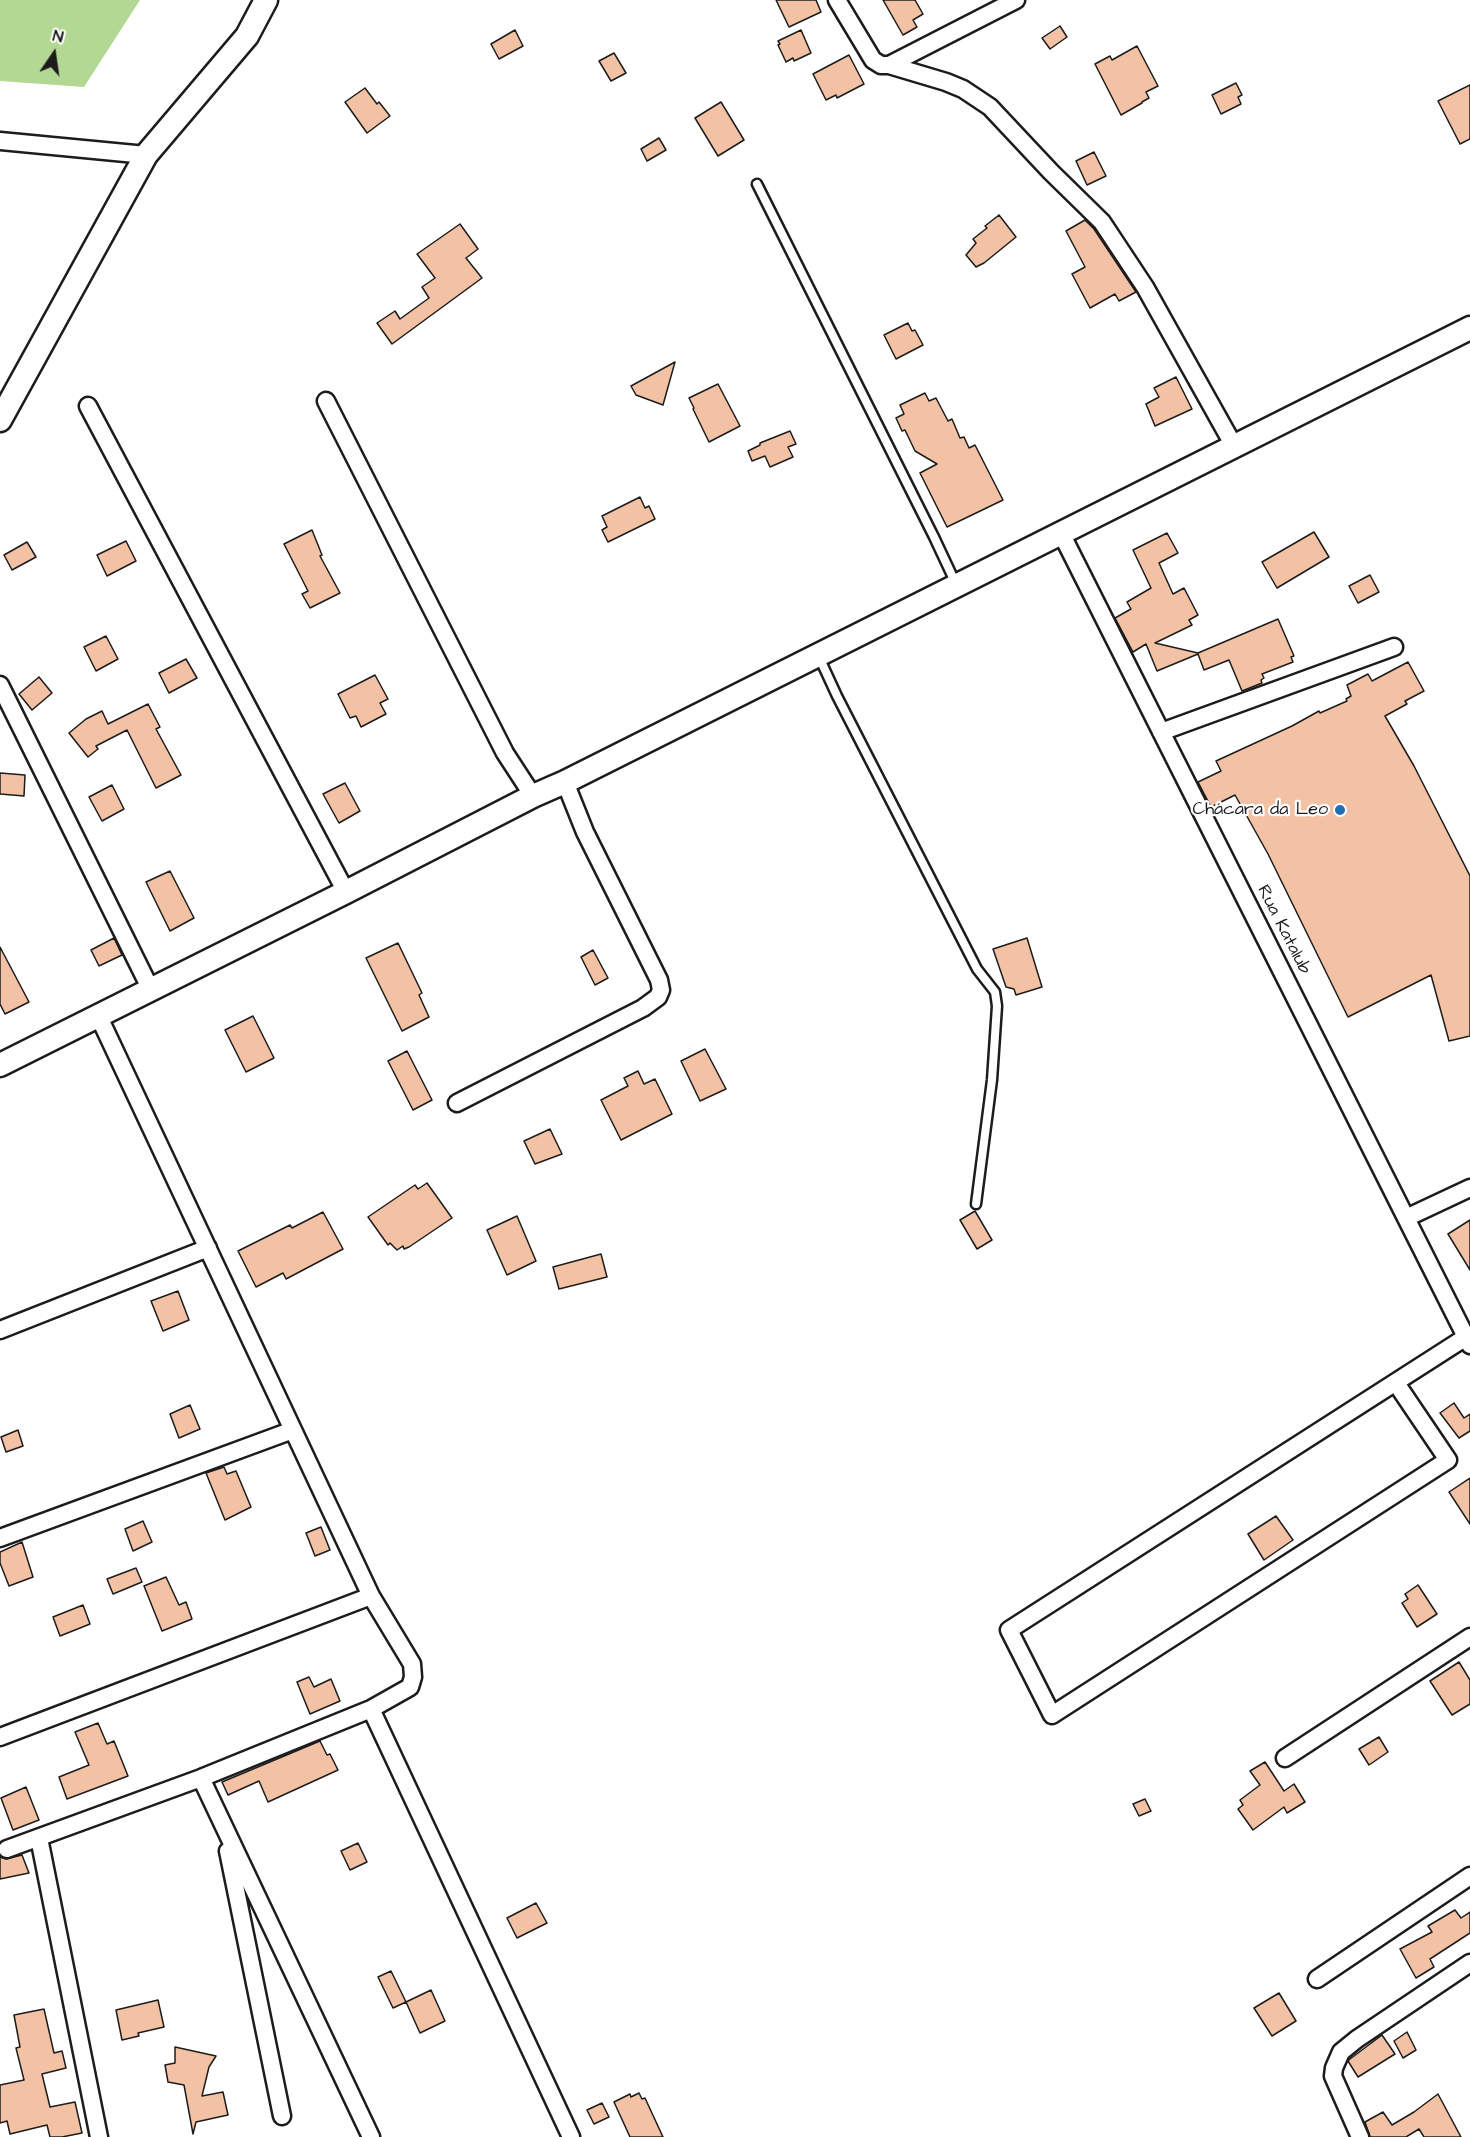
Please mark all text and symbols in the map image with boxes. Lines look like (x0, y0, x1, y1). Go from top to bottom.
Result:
north arrow (24, 24, 84, 84)
text: N (51, 25, 65, 48)
place label: Chácara da Leo (1192, 799, 1328, 821)
marker: Chácara da Leo (1333, 803, 1347, 817)
street label: Rua Katalub (1251, 882, 1315, 978)

